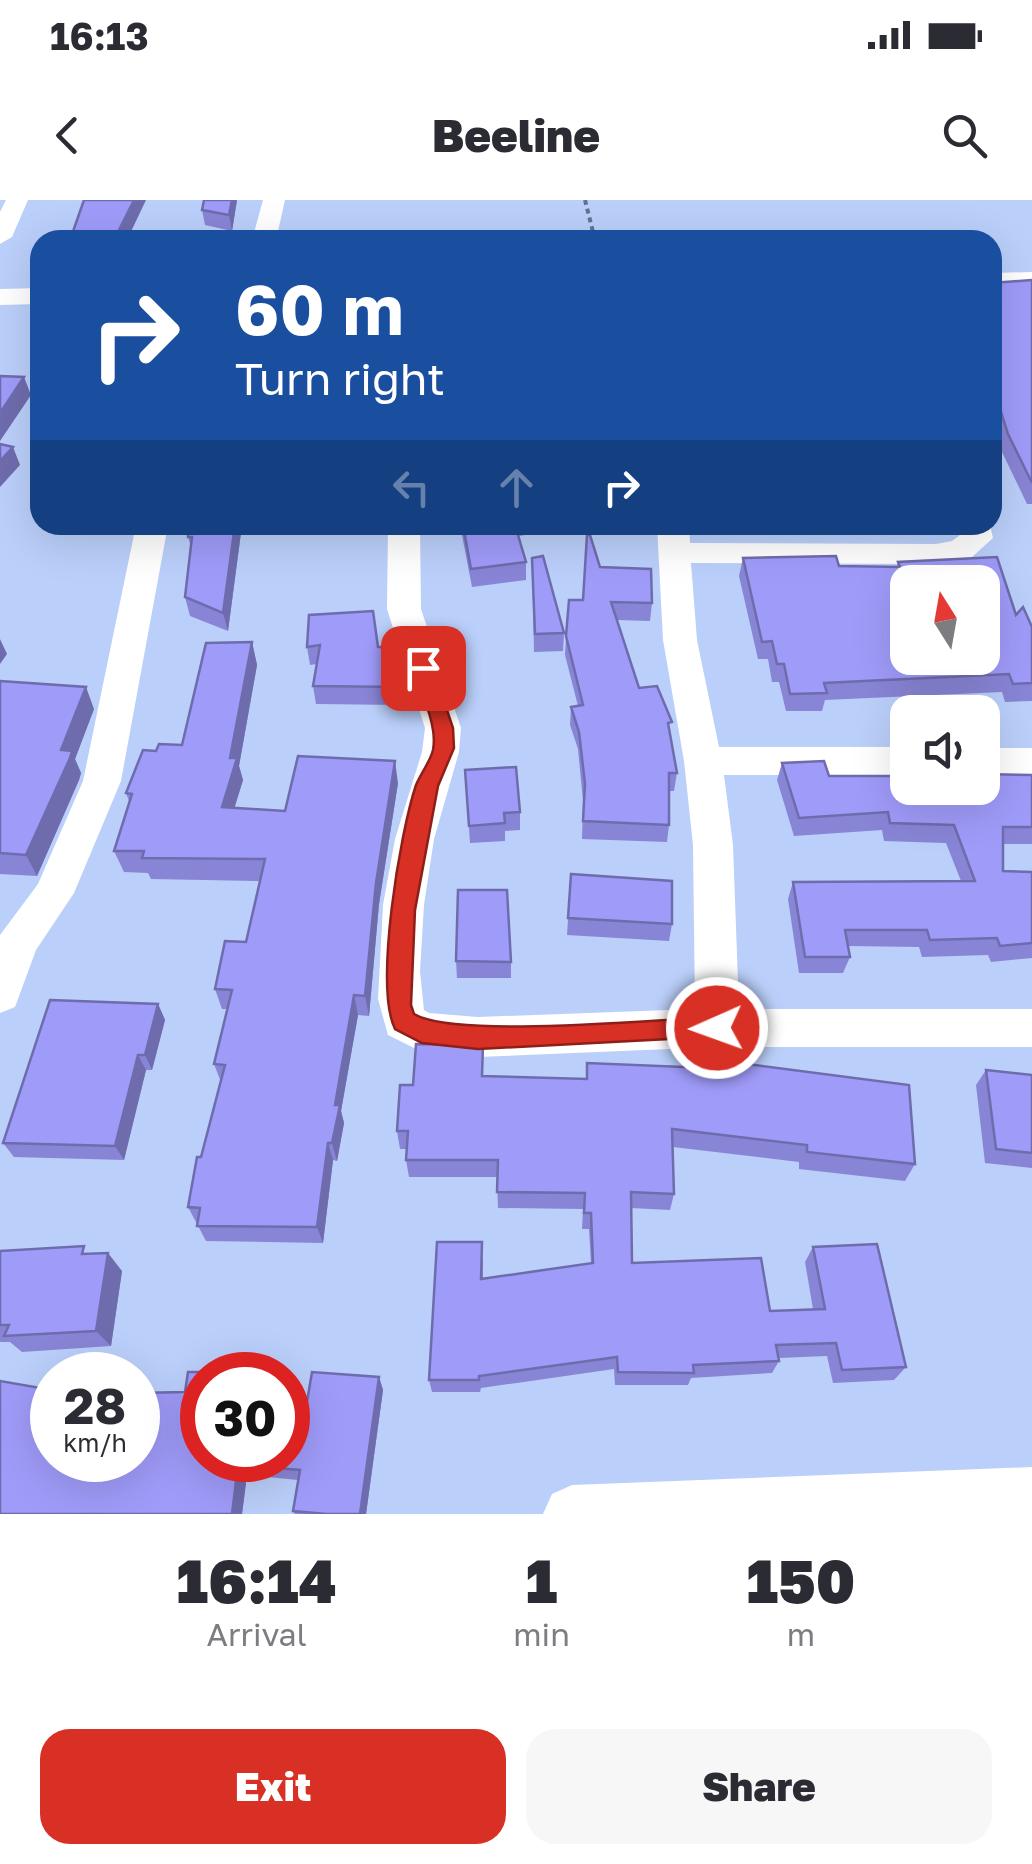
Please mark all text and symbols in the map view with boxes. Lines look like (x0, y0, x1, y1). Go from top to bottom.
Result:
text: 16:13 (50, 13, 149, 58)
icon: back (40, 108, 95, 163)
text: Beeline (432, 108, 600, 162)
icon: search (937, 108, 992, 163)
text: 60 m (235, 266, 404, 350)
icon: right (70, 270, 200, 400)
text: Turn right (235, 351, 445, 405)
icon: left (384, 460, 439, 515)
icon: ahead (489, 460, 544, 515)
icon: right (594, 460, 649, 515)
north arrow (890, 565, 1000, 675)
map controls (890, 565, 1000, 805)
pin (381, 626, 466, 711)
icon: arrive (396, 641, 451, 696)
button: sound (890, 695, 1000, 805)
position arrow (665, 976, 769, 1080)
speed limit sign: 30 (180, 1352, 310, 1482)
text: 28 (64, 1375, 126, 1435)
text: km/h (63, 1427, 127, 1458)
text: 16:14 (177, 1544, 337, 1616)
text: 1 (526, 1544, 557, 1616)
text: 150 (746, 1544, 855, 1616)
text: Arrival (207, 1615, 307, 1653)
text: min (513, 1615, 570, 1653)
text: m (787, 1615, 815, 1653)
button: Exit (40, 1729, 506, 1844)
button: Share (526, 1729, 992, 1844)

